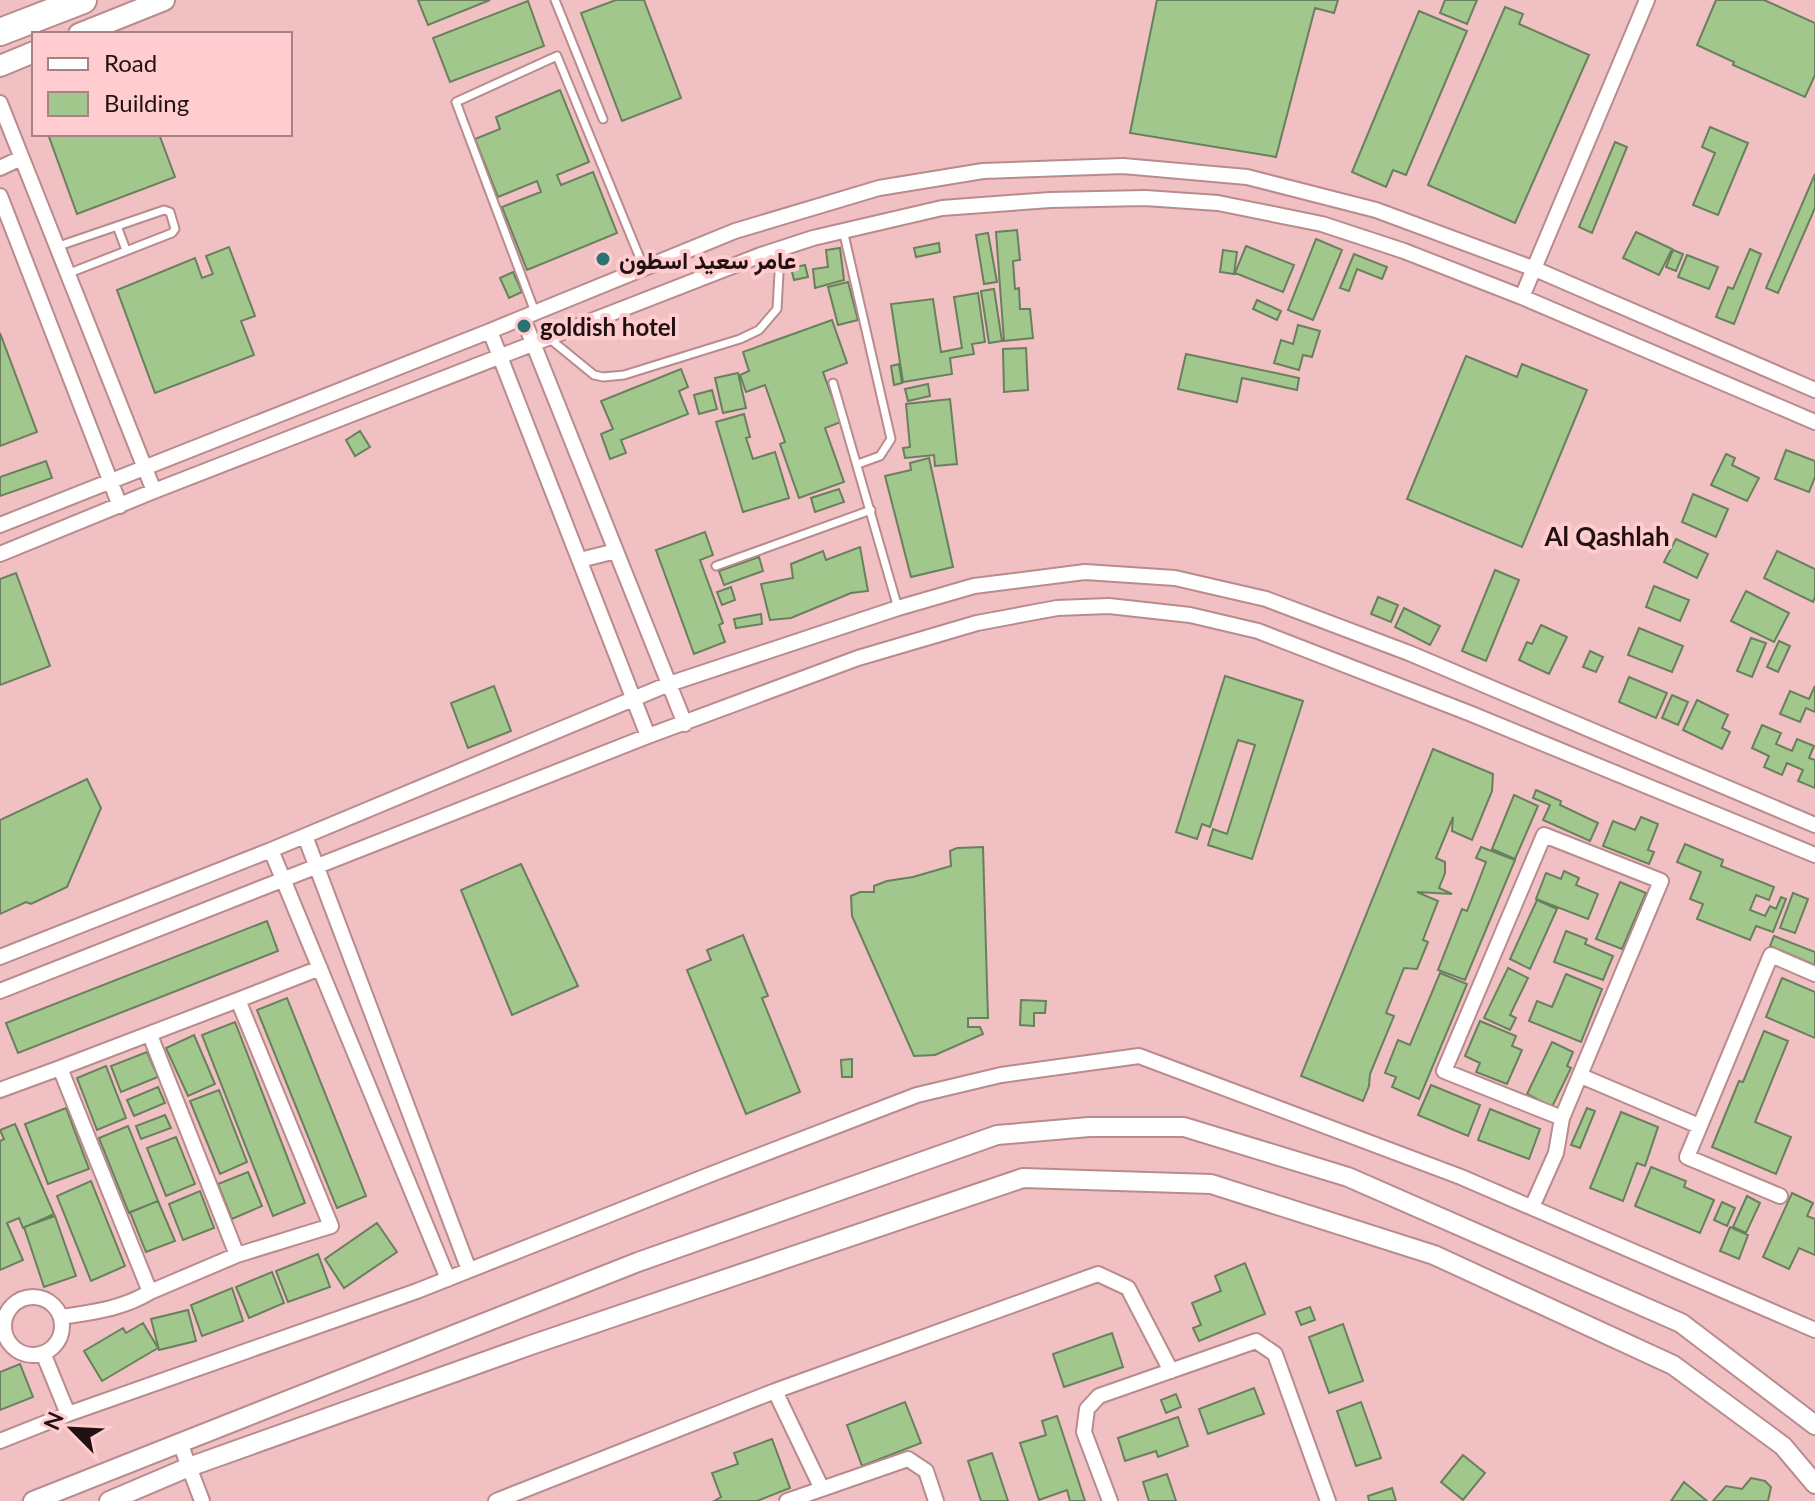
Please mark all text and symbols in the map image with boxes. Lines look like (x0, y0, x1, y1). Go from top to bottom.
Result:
legend (32, 32, 292, 136)
text: Road (104, 48, 157, 77)
text: Building (104, 88, 189, 117)
place label: عامر سعيد اسطون (619, 245, 796, 276)
marker: عامر سعيد اسطون (594, 250, 612, 268)
place label: goldish hotel (540, 312, 677, 341)
marker: goldish hotel (515, 317, 533, 335)
district label: Al Qashlah (1543, 520, 1670, 552)
north arrow (32, 1389, 112, 1469)
text: N (37, 1407, 69, 1434)

